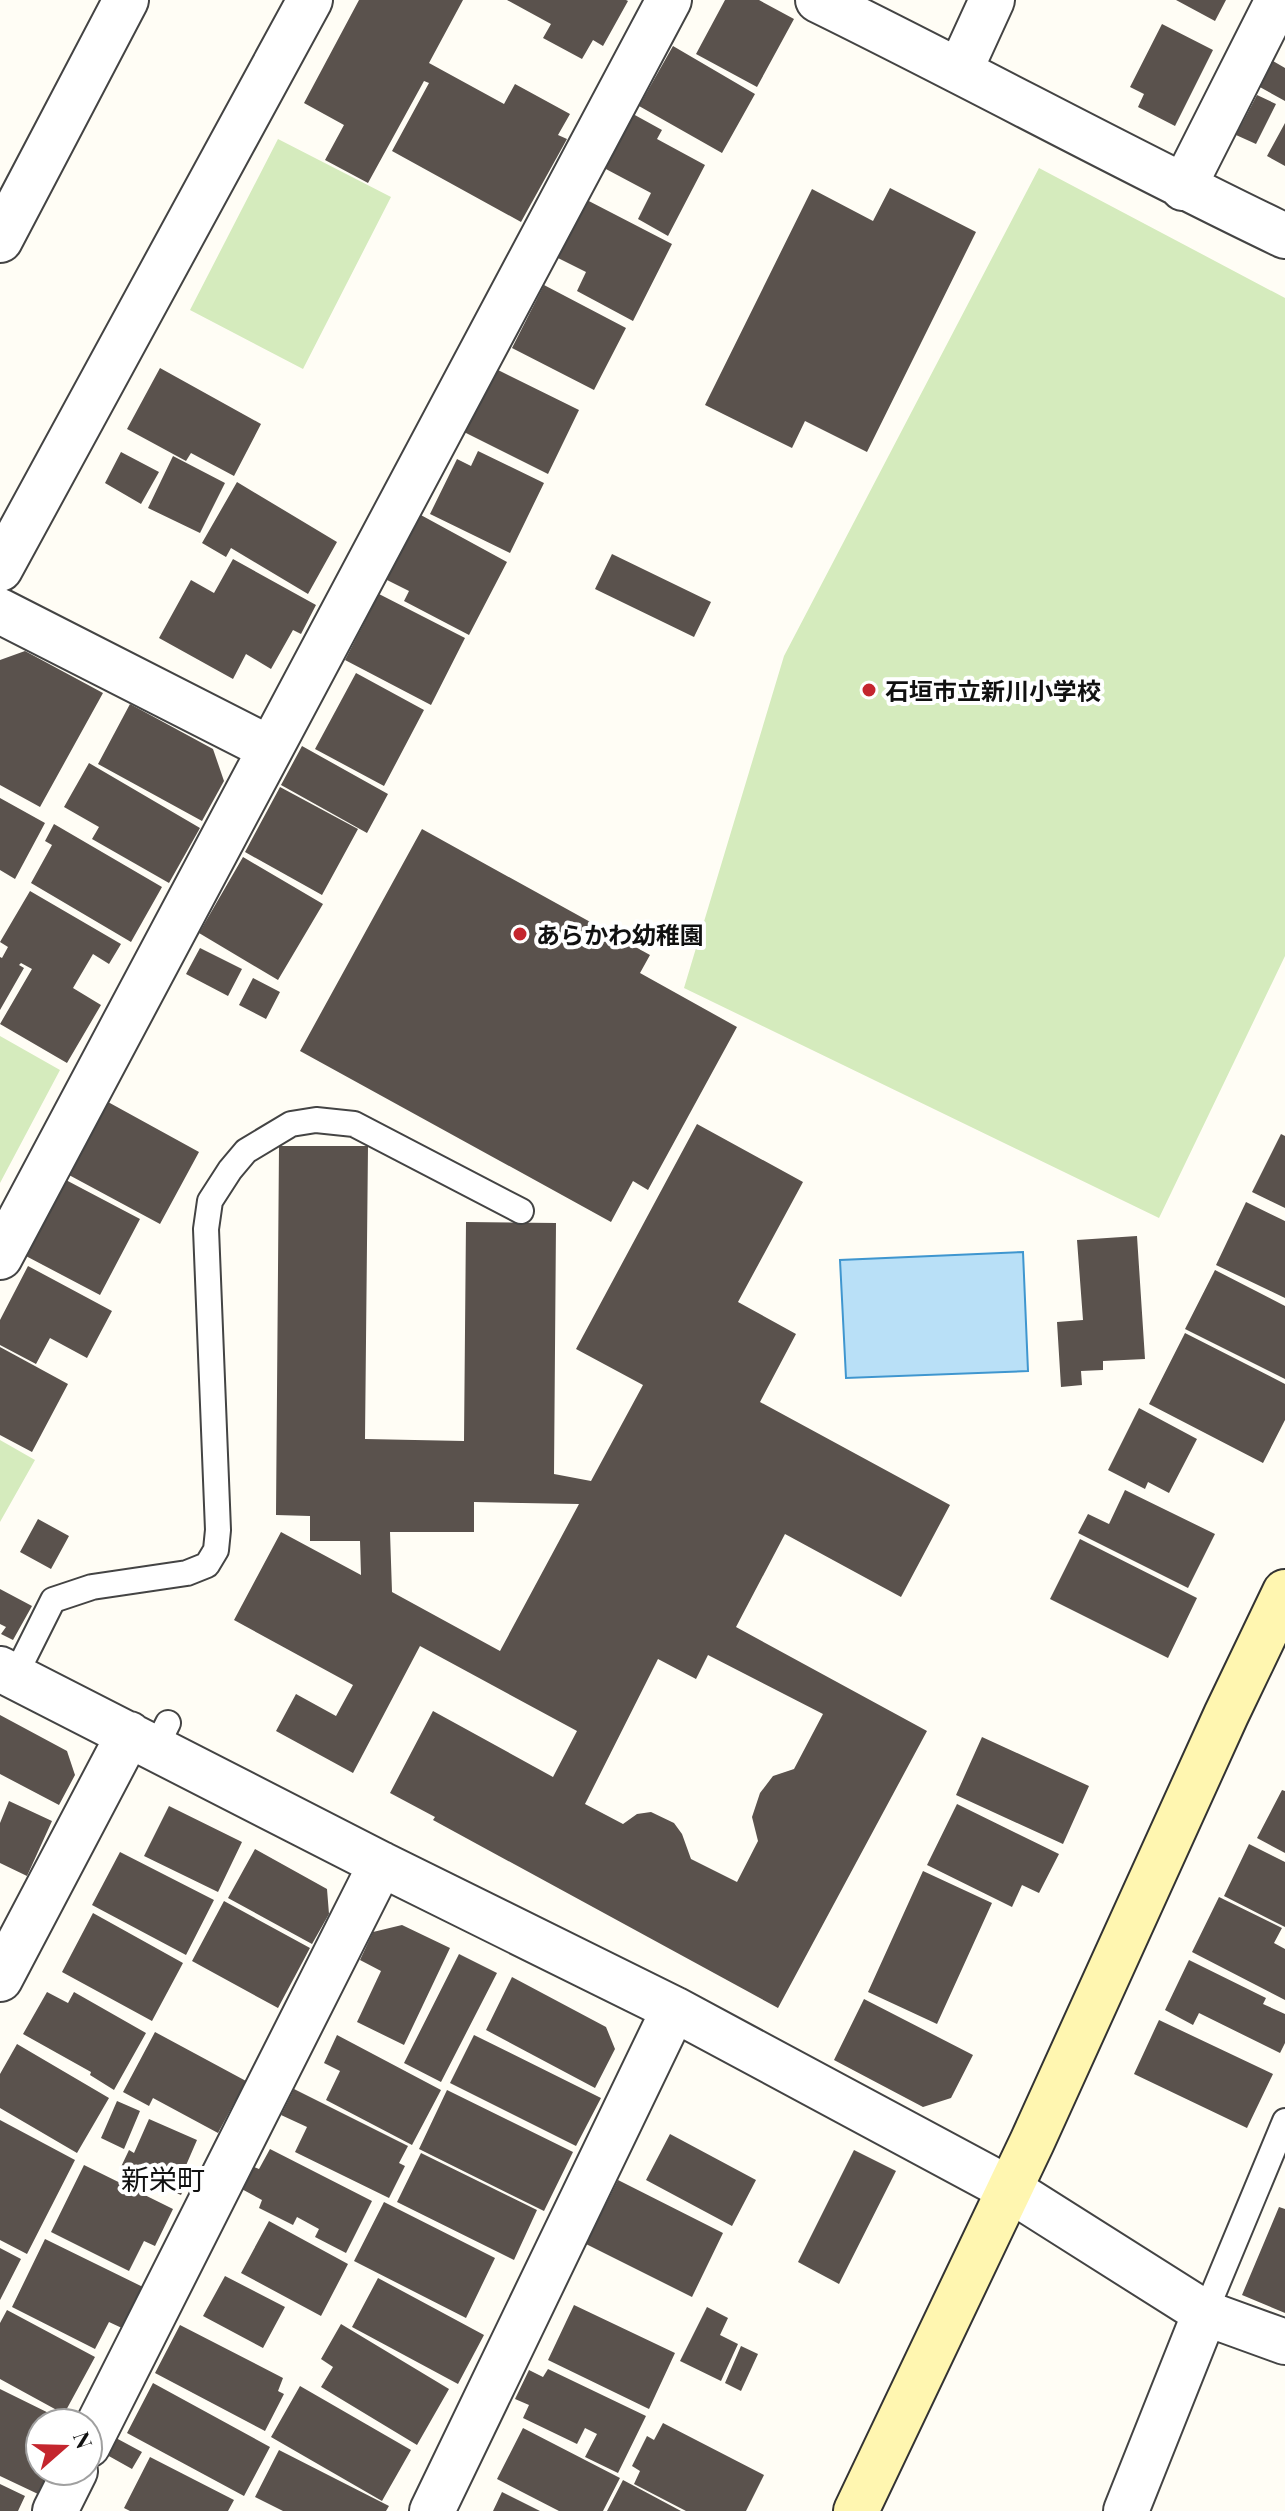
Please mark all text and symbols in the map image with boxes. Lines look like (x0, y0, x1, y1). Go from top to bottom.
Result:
place label: 石垣市立新川小学校 (885, 674, 1101, 706)
marker: 石垣市立新川小学校 (860, 681, 878, 699)
place label: あらかわ幼稚園 (536, 918, 704, 950)
marker: あらかわ幼稚園 (511, 925, 529, 943)
district label: 新栄町 (121, 2160, 205, 2197)
north arrow (24, 2407, 104, 2487)
text: N (67, 2427, 101, 2453)

